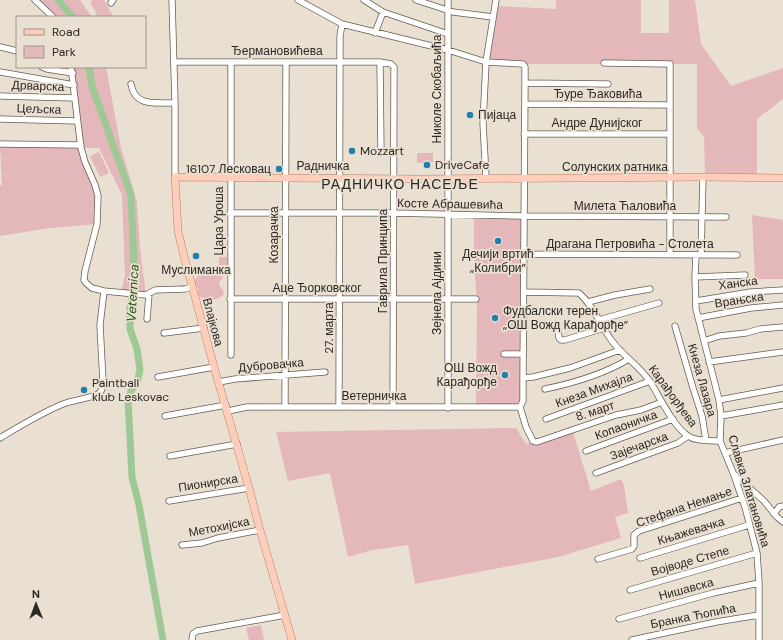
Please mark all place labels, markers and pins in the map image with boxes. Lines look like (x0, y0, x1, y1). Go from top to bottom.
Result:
place label: Пијаца (478, 107, 517, 123)
marker: Пијаца (465, 110, 475, 120)
place label: Mozzart (360, 143, 404, 159)
marker: Mozzart (347, 146, 357, 156)
place label: DriveCafe (435, 157, 489, 173)
marker: DriveCafe (422, 160, 432, 170)
place label: 16107 Лесковац (186, 161, 271, 177)
marker: 16107 Лесковац (274, 164, 284, 174)
marker: Дечији вртић „Колибри” (493, 236, 503, 246)
place label: Дечији вртић „Колибри” (462, 246, 534, 276)
marker: Муслиманка (191, 251, 201, 261)
place label: Муслиманка (161, 262, 231, 278)
place label: Фудбалски терен „ОШ Вожд Карађорђе” (503, 303, 629, 333)
marker: Фудбалски терен „ОШ Вожд Карађорђе” (490, 313, 500, 323)
place label: ОШ Вожд Карађорђе (437, 360, 497, 390)
marker: ОШ Вожд Карађорђе (500, 370, 510, 380)
place label: Paintball klub Leskovac (92, 375, 169, 405)
marker: Paintball klub Leskovac (79, 385, 89, 395)

